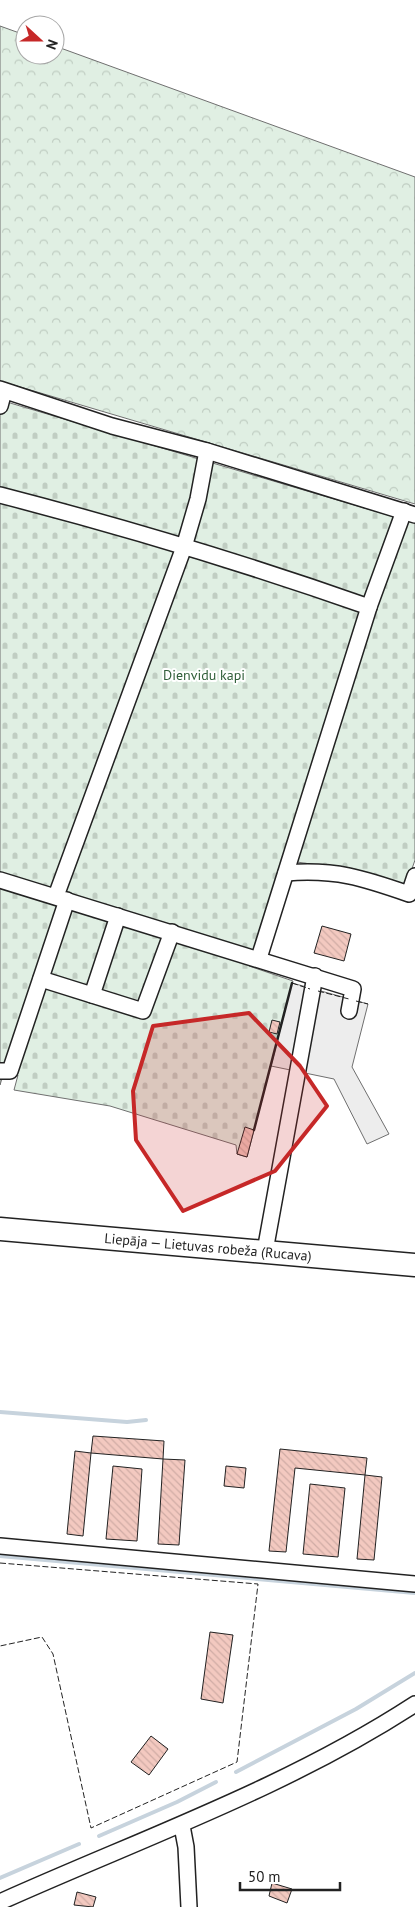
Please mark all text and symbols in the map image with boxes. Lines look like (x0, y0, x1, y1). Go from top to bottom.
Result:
north arrow (15, 15, 65, 65)
text: N (42, 37, 62, 52)
park label: Dienvidu kapi (163, 666, 245, 684)
street label: Liepāja — Lietuvas robeža (Rucava) (104, 1229, 312, 1265)
scale bar (240, 1860, 340, 1892)
text: 50 m (248, 1867, 281, 1886)

